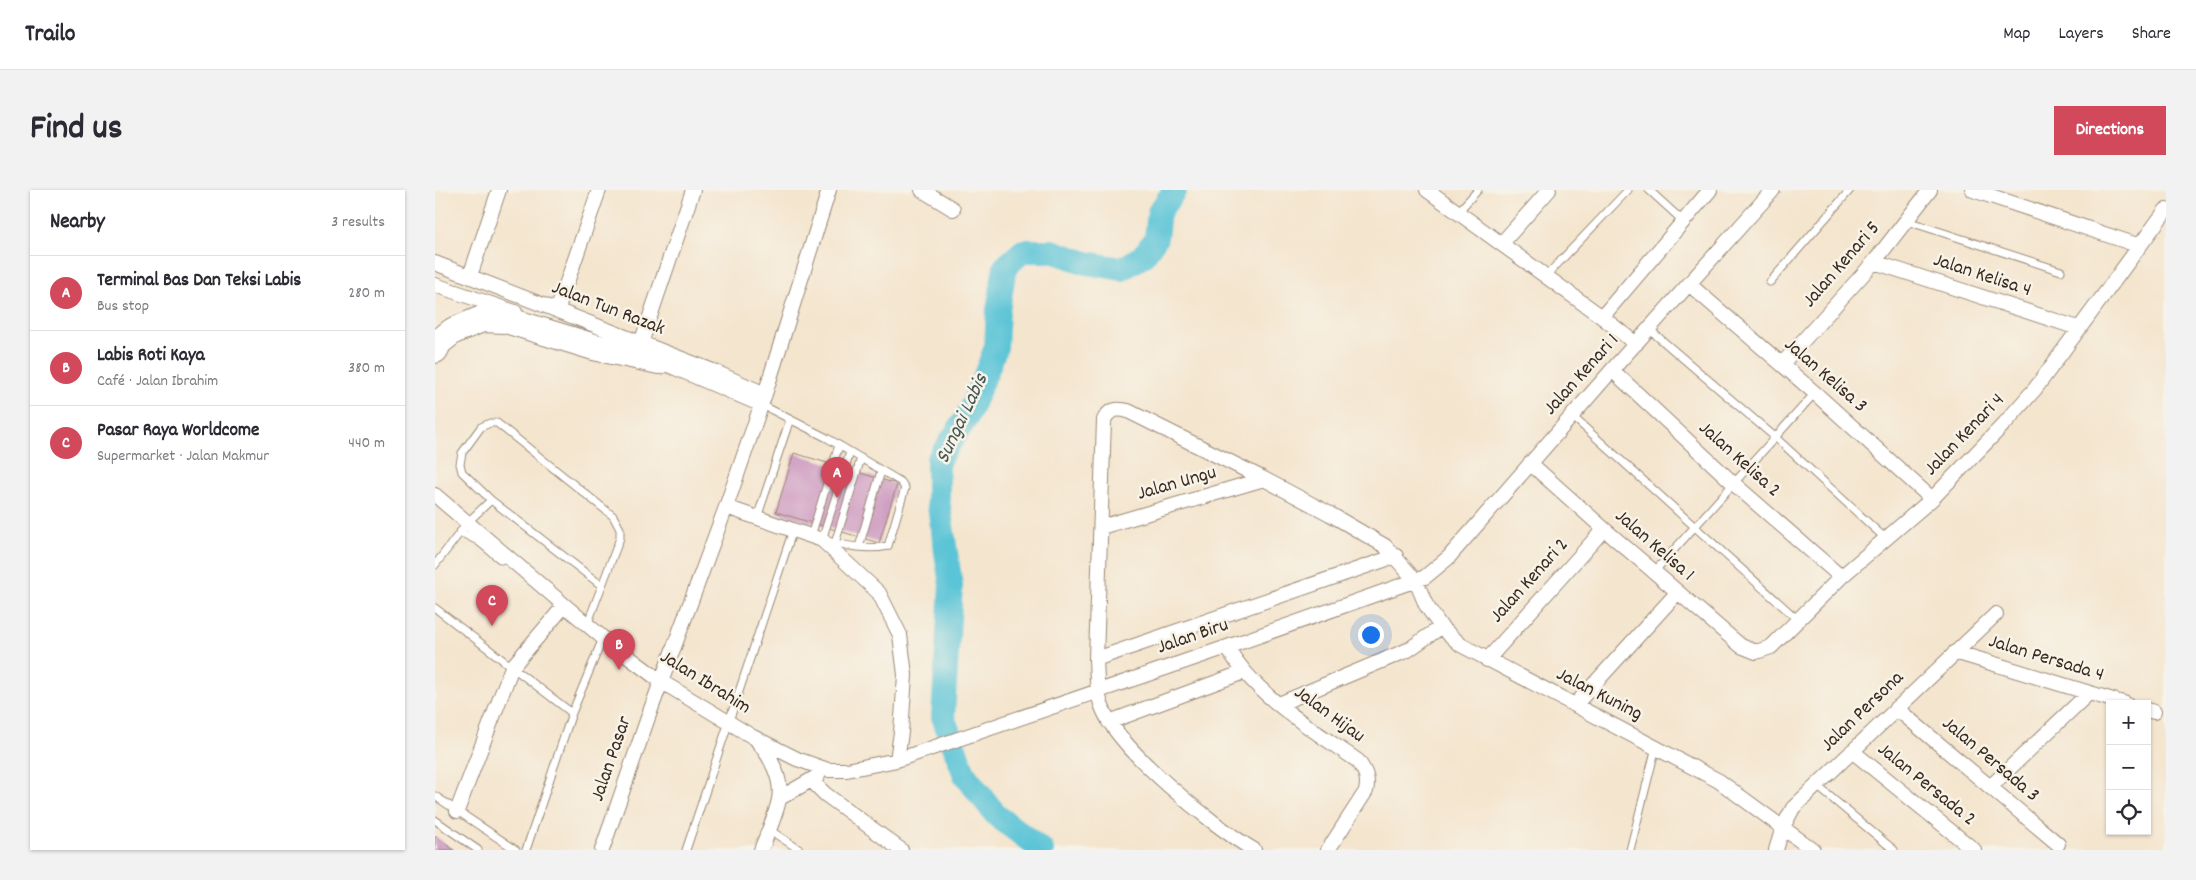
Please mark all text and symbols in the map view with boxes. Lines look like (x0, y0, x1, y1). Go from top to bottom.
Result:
text: Trailo (25, 18, 76, 52)
text: Map (2003, 22, 2030, 47)
text: Layers (2058, 22, 2104, 47)
text: Share (2132, 22, 2171, 47)
text: Find us (30, 105, 122, 155)
button: Directions (2054, 106, 2166, 155)
text: Nearby (50, 208, 105, 238)
text: 3 results (331, 211, 385, 234)
street label: Jalan Kenari 5 (1797, 216, 1887, 314)
street label: Jalan Kelisa 4 (1929, 247, 2035, 305)
text: Terminal Bas Dan Teksi Labis (97, 268, 301, 295)
street label: Jalan Tun Razak (547, 275, 669, 343)
text: A (62, 282, 70, 305)
text: 280 m (348, 282, 385, 305)
text: Bus stop (97, 295, 149, 318)
street label: Jalan Kenari 1 (1538, 328, 1626, 422)
street label: Jalan Kelisa 3 (1777, 332, 1873, 420)
text: Labis Roti Kaya (97, 343, 205, 370)
text: B (62, 357, 70, 380)
text: 380 m (348, 357, 385, 380)
water label: Sungai Labis (929, 368, 997, 469)
text: Café · Jalan Ibrahim (97, 370, 218, 393)
street label: Jalan Kenari 4 (1918, 387, 2012, 483)
street label: Jalan Kelisa 2 (1692, 415, 1786, 505)
text: Pasar Raya Worldcome (97, 418, 259, 445)
text: C (62, 432, 70, 455)
text: 440 m (348, 432, 385, 455)
text: Supermarket · Jalan Makmur (97, 445, 269, 468)
pin: A (821, 457, 853, 498)
street label: Jalan Ungu (1134, 459, 1220, 509)
street label: Jalan Kelisa 1 (1608, 503, 1700, 589)
street label: Jalan Kenari 2 (1484, 532, 1576, 630)
pin: C (476, 585, 508, 626)
street label: Jalan Biru (1154, 612, 1232, 662)
your location (1358, 622, 1384, 648)
street label: Jalan Persada 4 (1985, 628, 2107, 690)
pin: B (603, 629, 635, 670)
street label: Jalan Ibrahim (654, 644, 756, 722)
street label: Jalan Kuning (1551, 661, 1647, 729)
street label: Jalan Persona (1815, 665, 1911, 759)
street label: Jalan Hijau (1288, 680, 1370, 750)
map controls (2106, 700, 2151, 835)
button: + (2106, 700, 2151, 745)
street label: Jalan Persada 3 (1935, 711, 2045, 809)
street label: Jalan Pasar (584, 712, 640, 805)
street label: Jalan Persada 2 (1871, 736, 1981, 834)
button: − (2106, 745, 2151, 790)
button: locate (2106, 790, 2151, 835)

